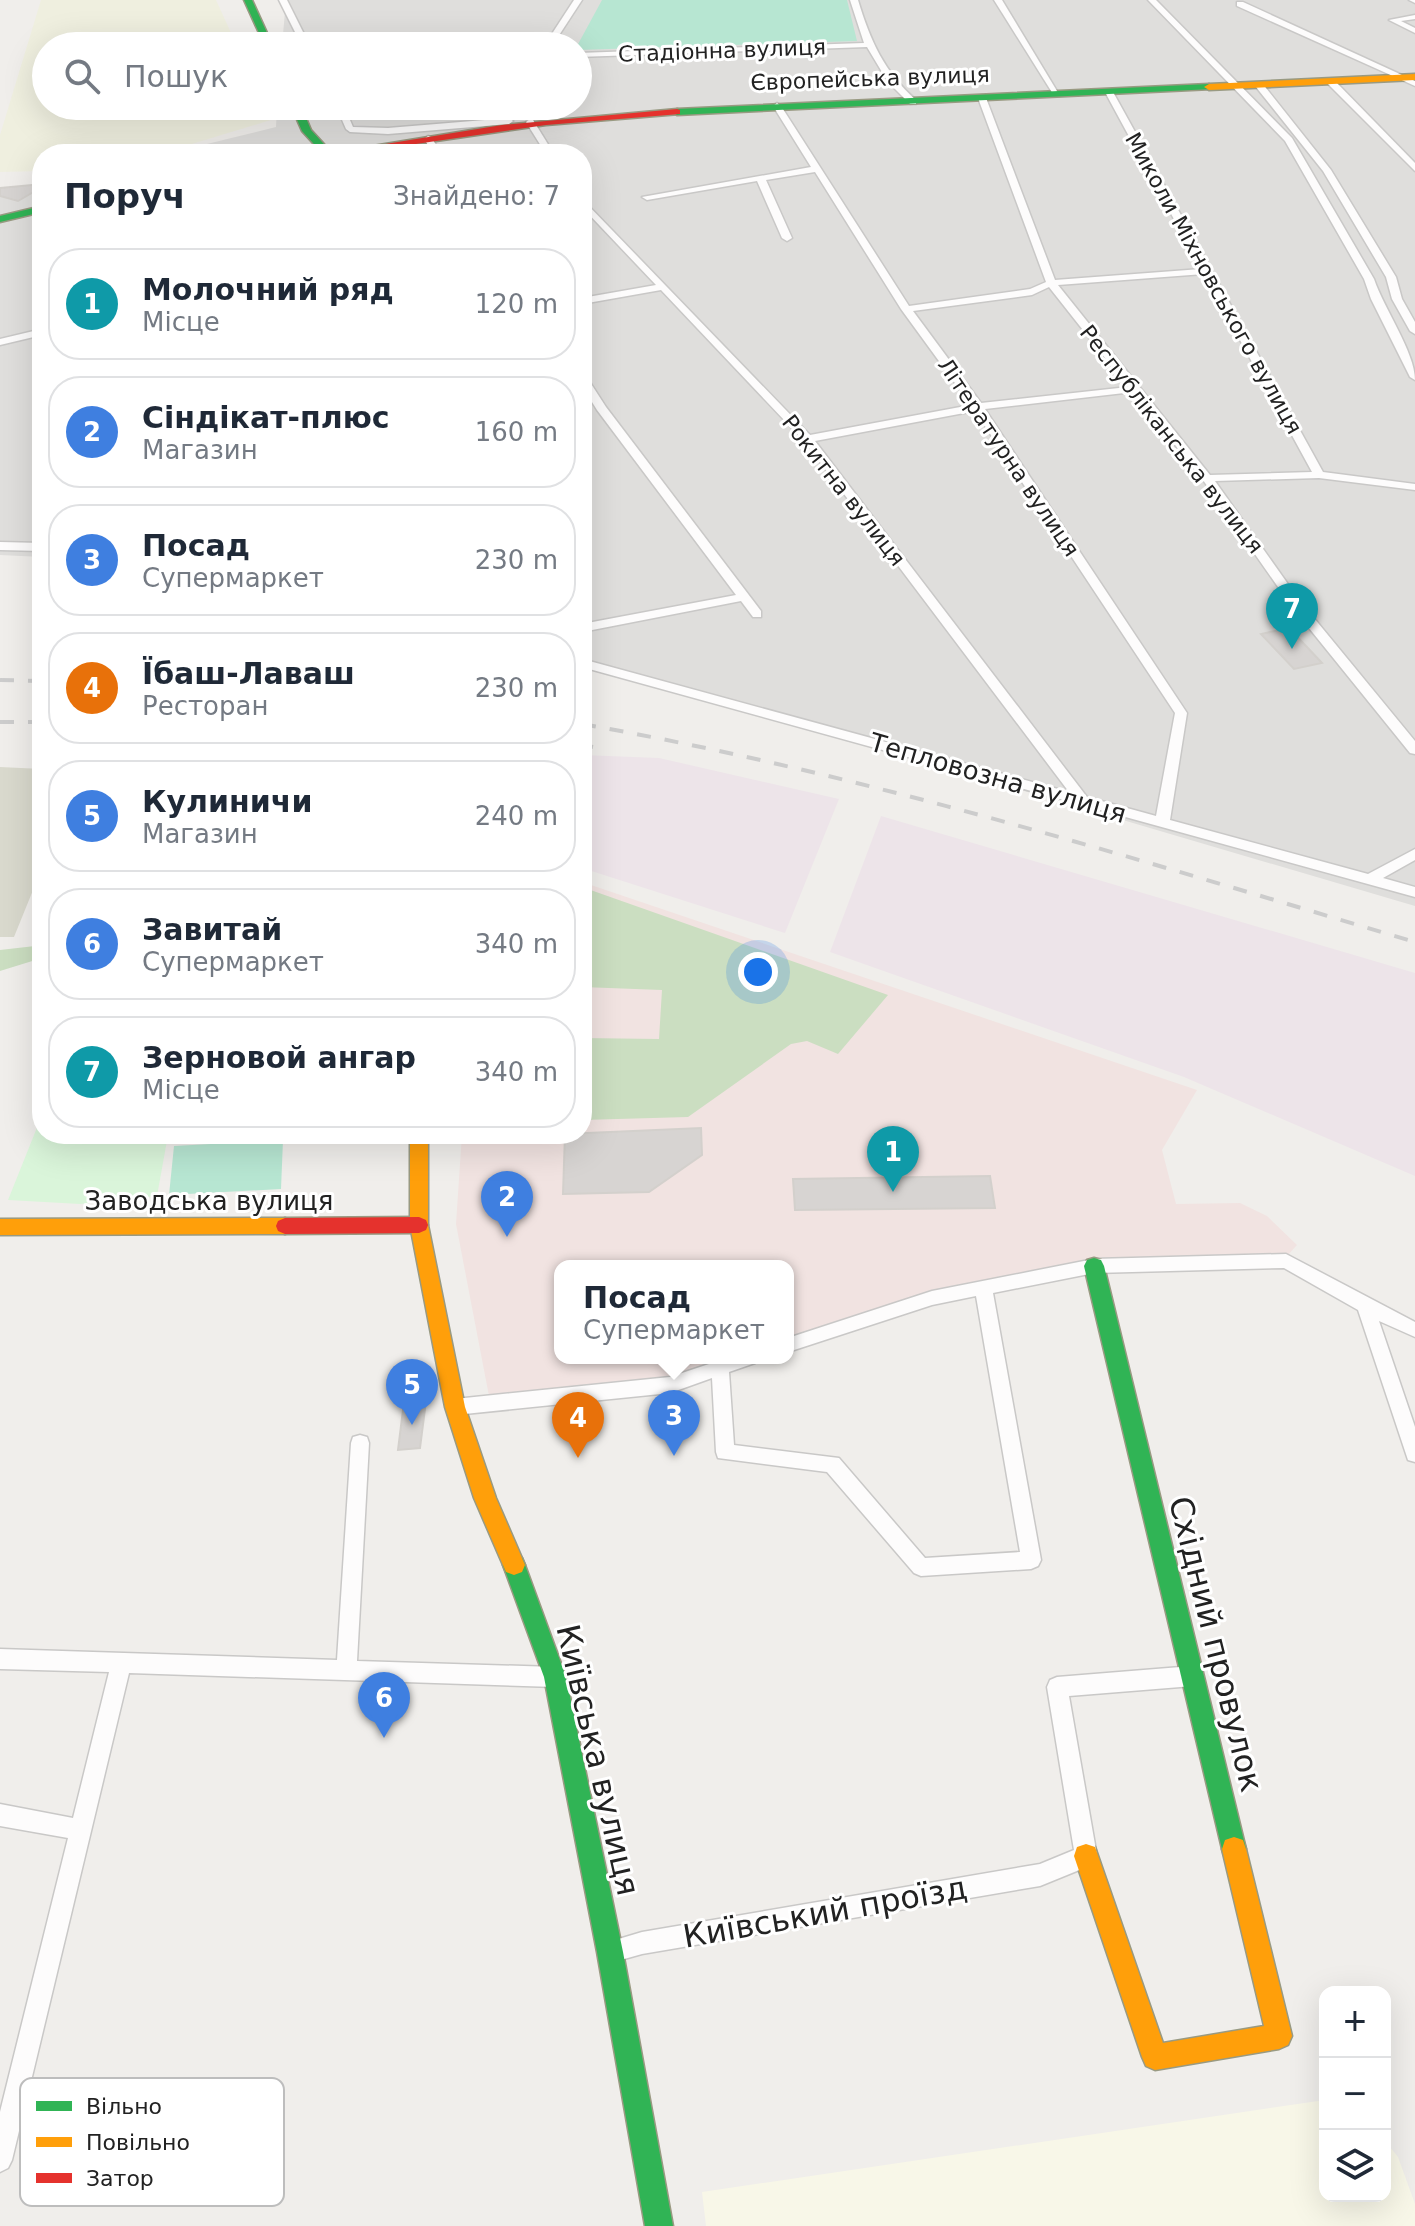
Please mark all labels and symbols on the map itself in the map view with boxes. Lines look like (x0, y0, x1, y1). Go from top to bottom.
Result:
street label: Стадіонна вулиця (618, 34, 827, 67)
street label: Європейська вулиця (750, 62, 990, 95)
street label: Миколи Міхновського вулиця (1120, 128, 1307, 438)
street label: Республіканська вулиця (1075, 320, 1268, 558)
street label: Літературна вулиця (933, 353, 1084, 561)
street label: Рокитна вулиця (777, 410, 910, 571)
pin: 7 (1266, 583, 1318, 649)
street label: Тепловозна вулиця (865, 727, 1130, 829)
your location (738, 952, 778, 992)
pin: 1 (867, 1126, 919, 1192)
pin: 2 (481, 1171, 533, 1237)
street label: Заводська вулиця (85, 1186, 333, 1216)
pin: 5 (386, 1359, 438, 1425)
pin: 3 (648, 1390, 700, 1456)
pin: 4 (552, 1392, 604, 1458)
street label: Східний провулок (1161, 1492, 1271, 1796)
street label: Київська вулиця (548, 1621, 648, 1899)
pin: 6 (358, 1672, 410, 1738)
street label: Київський проїзд (680, 1868, 970, 1956)
legend (20, 2078, 284, 2206)
text: Вільно (86, 2094, 162, 2119)
text: Повільно (86, 2130, 190, 2155)
text: Затор (86, 2166, 154, 2191)

